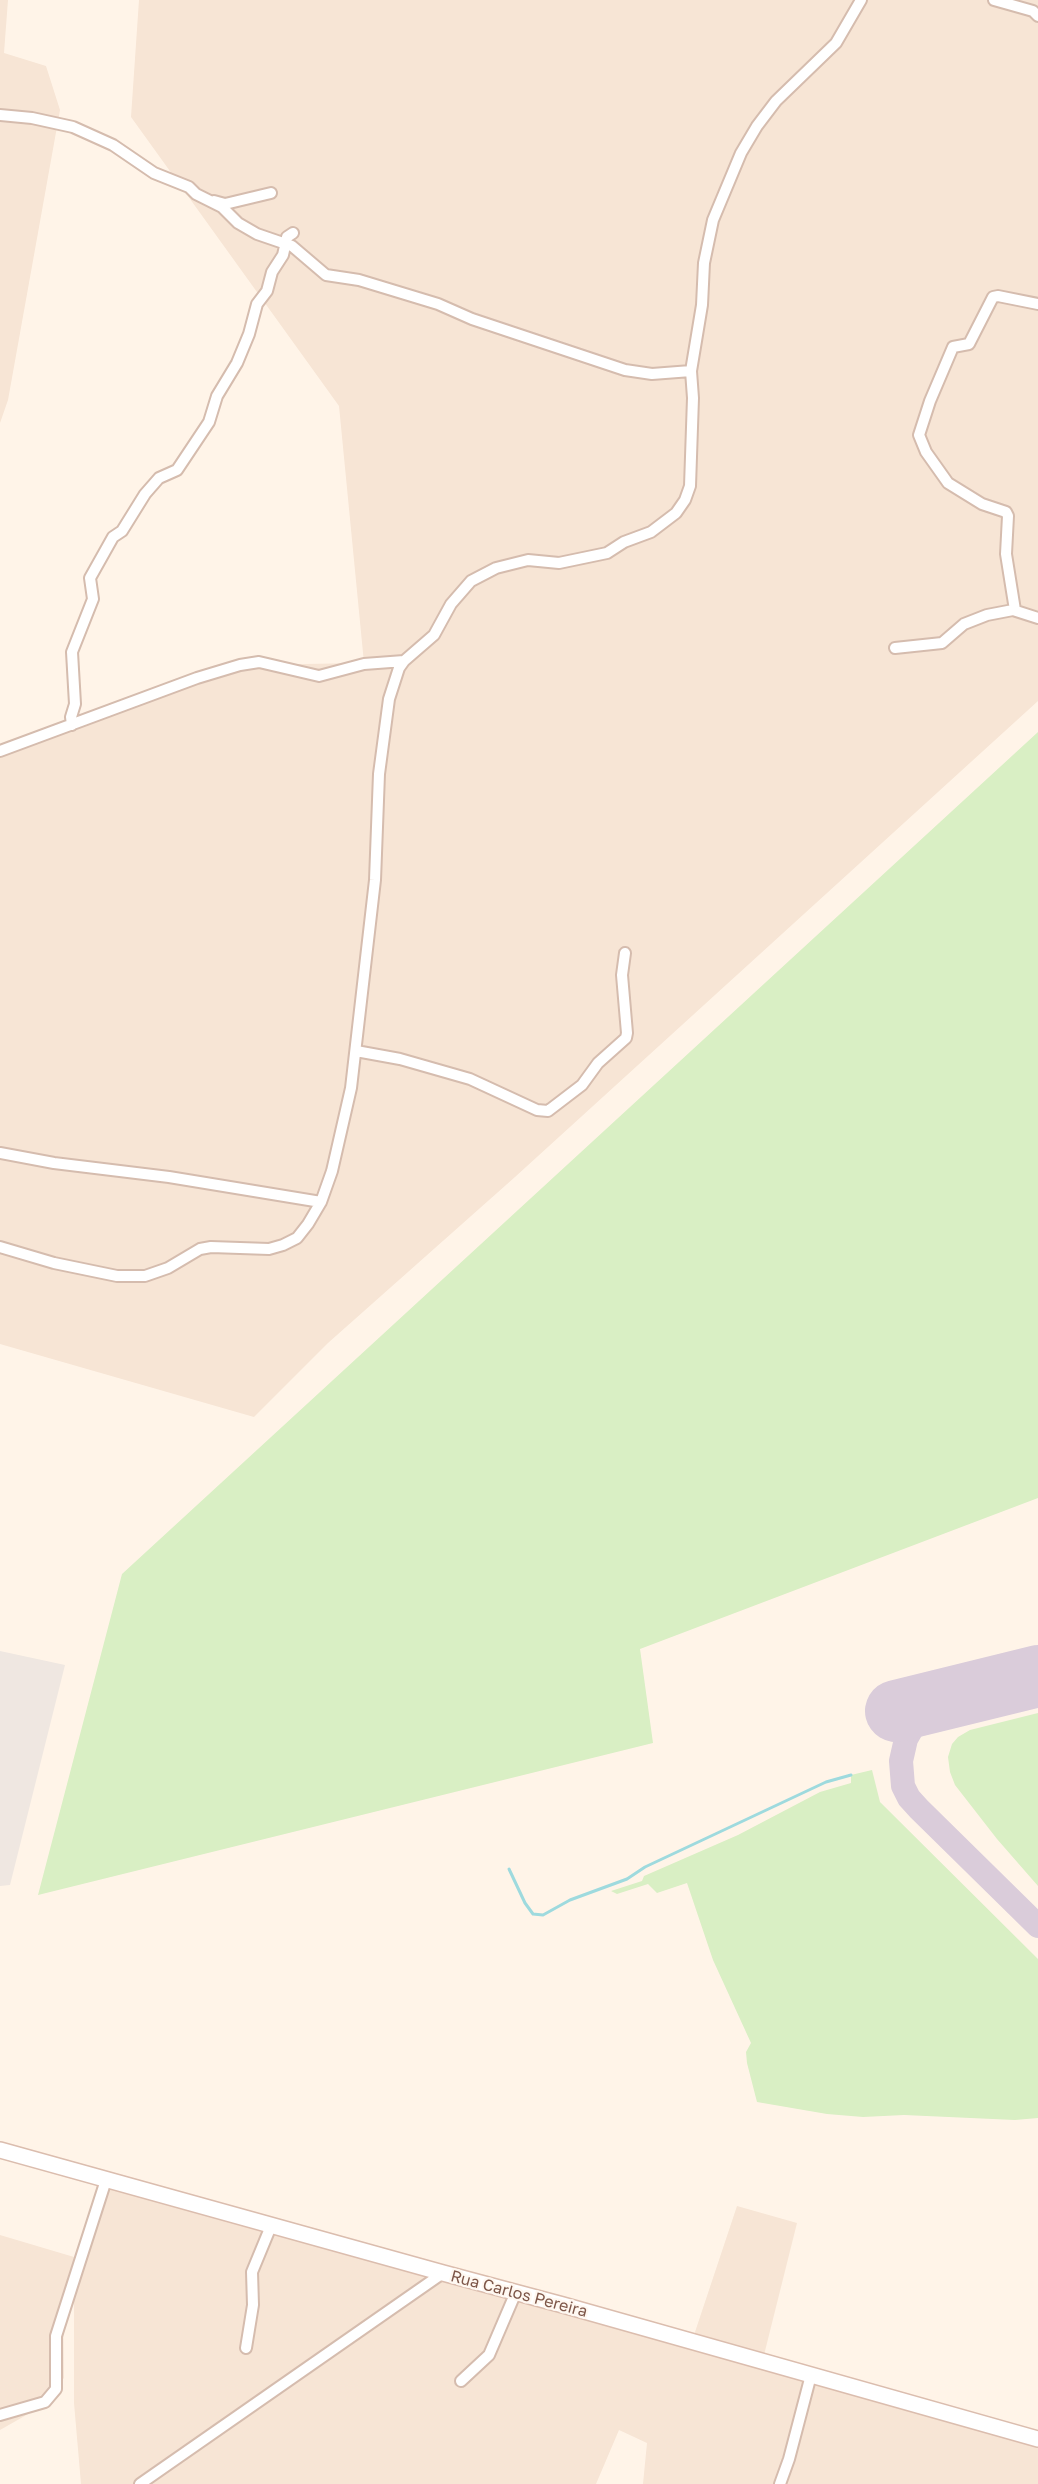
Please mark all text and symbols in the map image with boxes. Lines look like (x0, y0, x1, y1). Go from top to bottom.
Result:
street label: Rua Carlos Pereira (448, 2267, 590, 2321)

